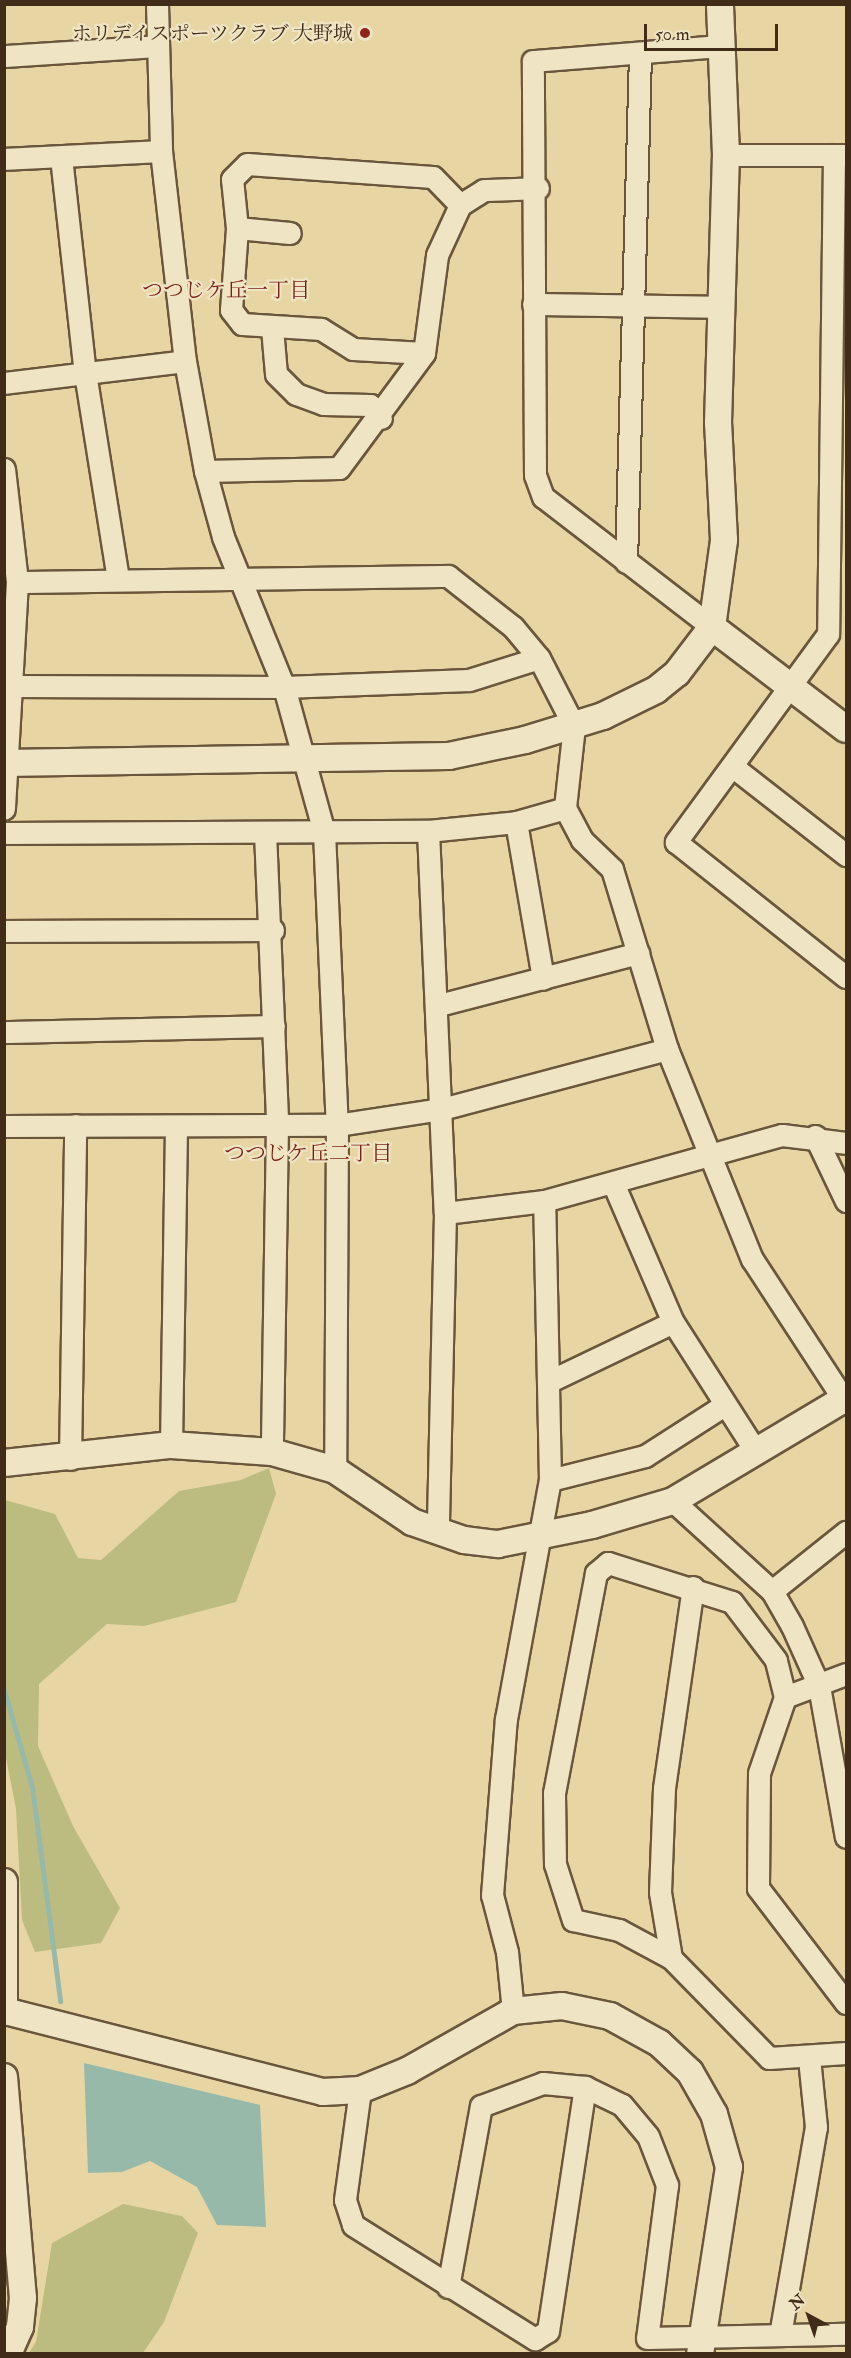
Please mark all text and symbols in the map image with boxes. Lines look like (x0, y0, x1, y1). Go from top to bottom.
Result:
scale bar (647, 12, 780, 50)
place label: ホリデイスポーツクラブ 大野城 (69, 21, 353, 45)
text: 50 m (655, 23, 690, 46)
marker: ホリデイスポーツクラブ 大野城 (358, 26, 372, 40)
district label: つつじケ丘一丁目 (142, 278, 310, 304)
district label: つつじケ丘二丁目 (224, 1141, 392, 1167)
north arrow (779, 2286, 839, 2346)
text: N (786, 2290, 809, 2314)

